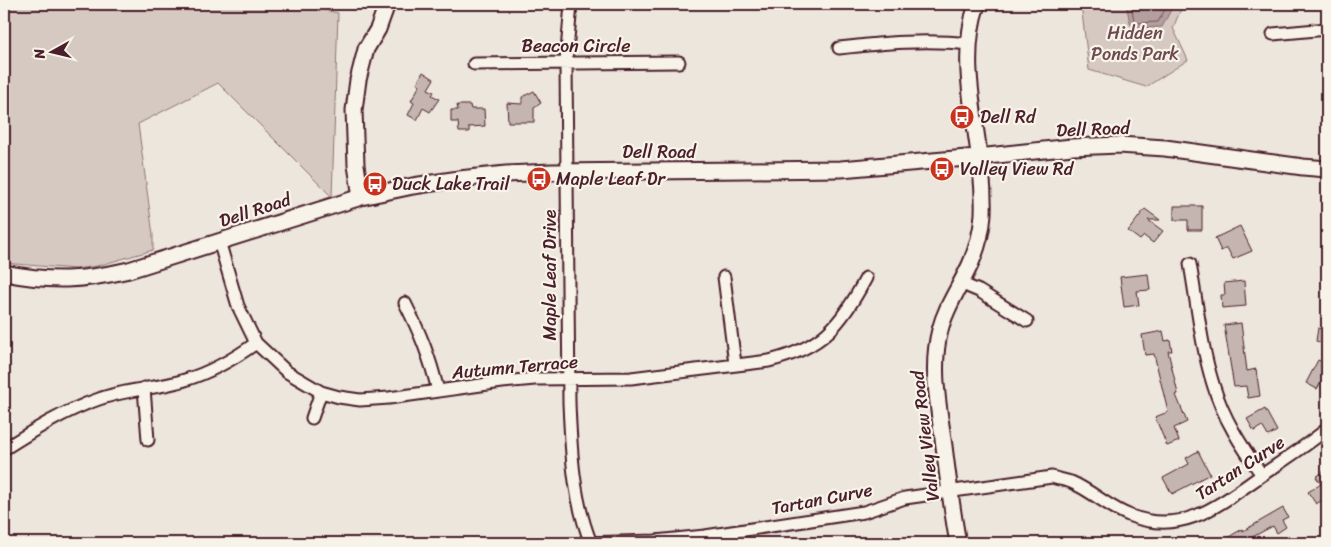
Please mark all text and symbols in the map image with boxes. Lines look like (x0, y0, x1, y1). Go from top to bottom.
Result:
park label: Hidden Ponds Park (1091, 17, 1179, 70)
north arrow (28, 28, 78, 78)
street label: Beacon Circle (522, 30, 630, 62)
text: N (27, 47, 53, 61)
place label: Dell Rd (980, 101, 1037, 133)
bus stop icon: Dell Rd (949, 104, 975, 130)
street label: Dell Road (1056, 112, 1132, 146)
street label: Dell Road (622, 136, 697, 168)
place label: Valley View Rd (960, 153, 1075, 185)
bus stop icon: Valley View Rd (929, 156, 955, 182)
place label: Maple Leaf Dr (556, 163, 667, 195)
bus stop icon: Maple Leaf Dr (526, 166, 552, 192)
place label: Duck Lake Trail (392, 168, 511, 200)
bus stop icon: Duck Lake Trail (362, 171, 388, 197)
street label: Dell Road (215, 183, 296, 237)
street label: Maple Leaf Drive (534, 209, 566, 340)
street label: Autumn Terrace (450, 346, 579, 389)
street label: Valley View Road (901, 367, 949, 503)
street label: Tartan Curve (1188, 427, 1292, 509)
street label: Tartan Curve (769, 474, 875, 524)

